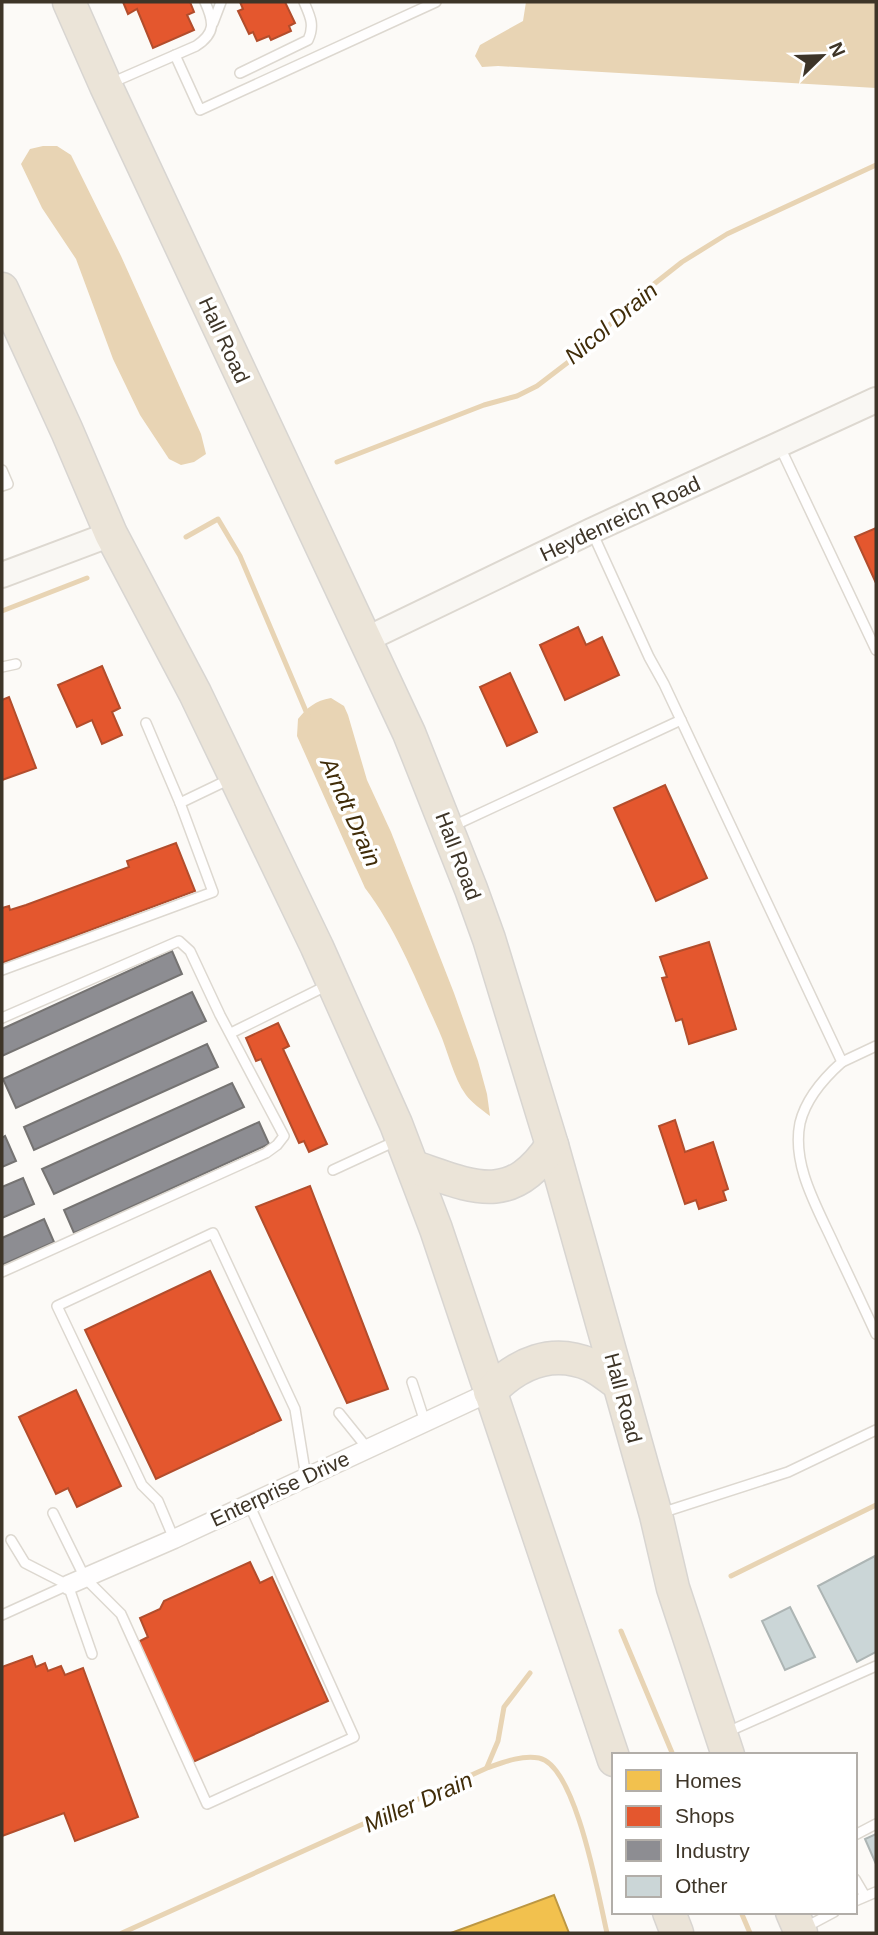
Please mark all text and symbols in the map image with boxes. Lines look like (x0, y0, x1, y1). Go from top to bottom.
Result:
north arrow (787, 21, 857, 91)
text: N (825, 39, 850, 60)
water label: Nicol Drain (560, 277, 662, 369)
street label: Hall Road (195, 293, 254, 386)
street label: Heydenreich Road (536, 471, 703, 566)
water label: Arndt Drain (315, 752, 387, 870)
street label: Hall Road (431, 809, 486, 903)
street label: Hall Road (600, 1350, 647, 1445)
street label: Enterprise Drive (207, 1446, 353, 1531)
legend (612, 1753, 857, 1914)
water label: Miller Drain (360, 1766, 476, 1838)
text: Homes (675, 1769, 742, 1792)
text: Shops (675, 1804, 735, 1827)
text: Industry (675, 1839, 750, 1862)
text: Other (675, 1874, 728, 1897)

